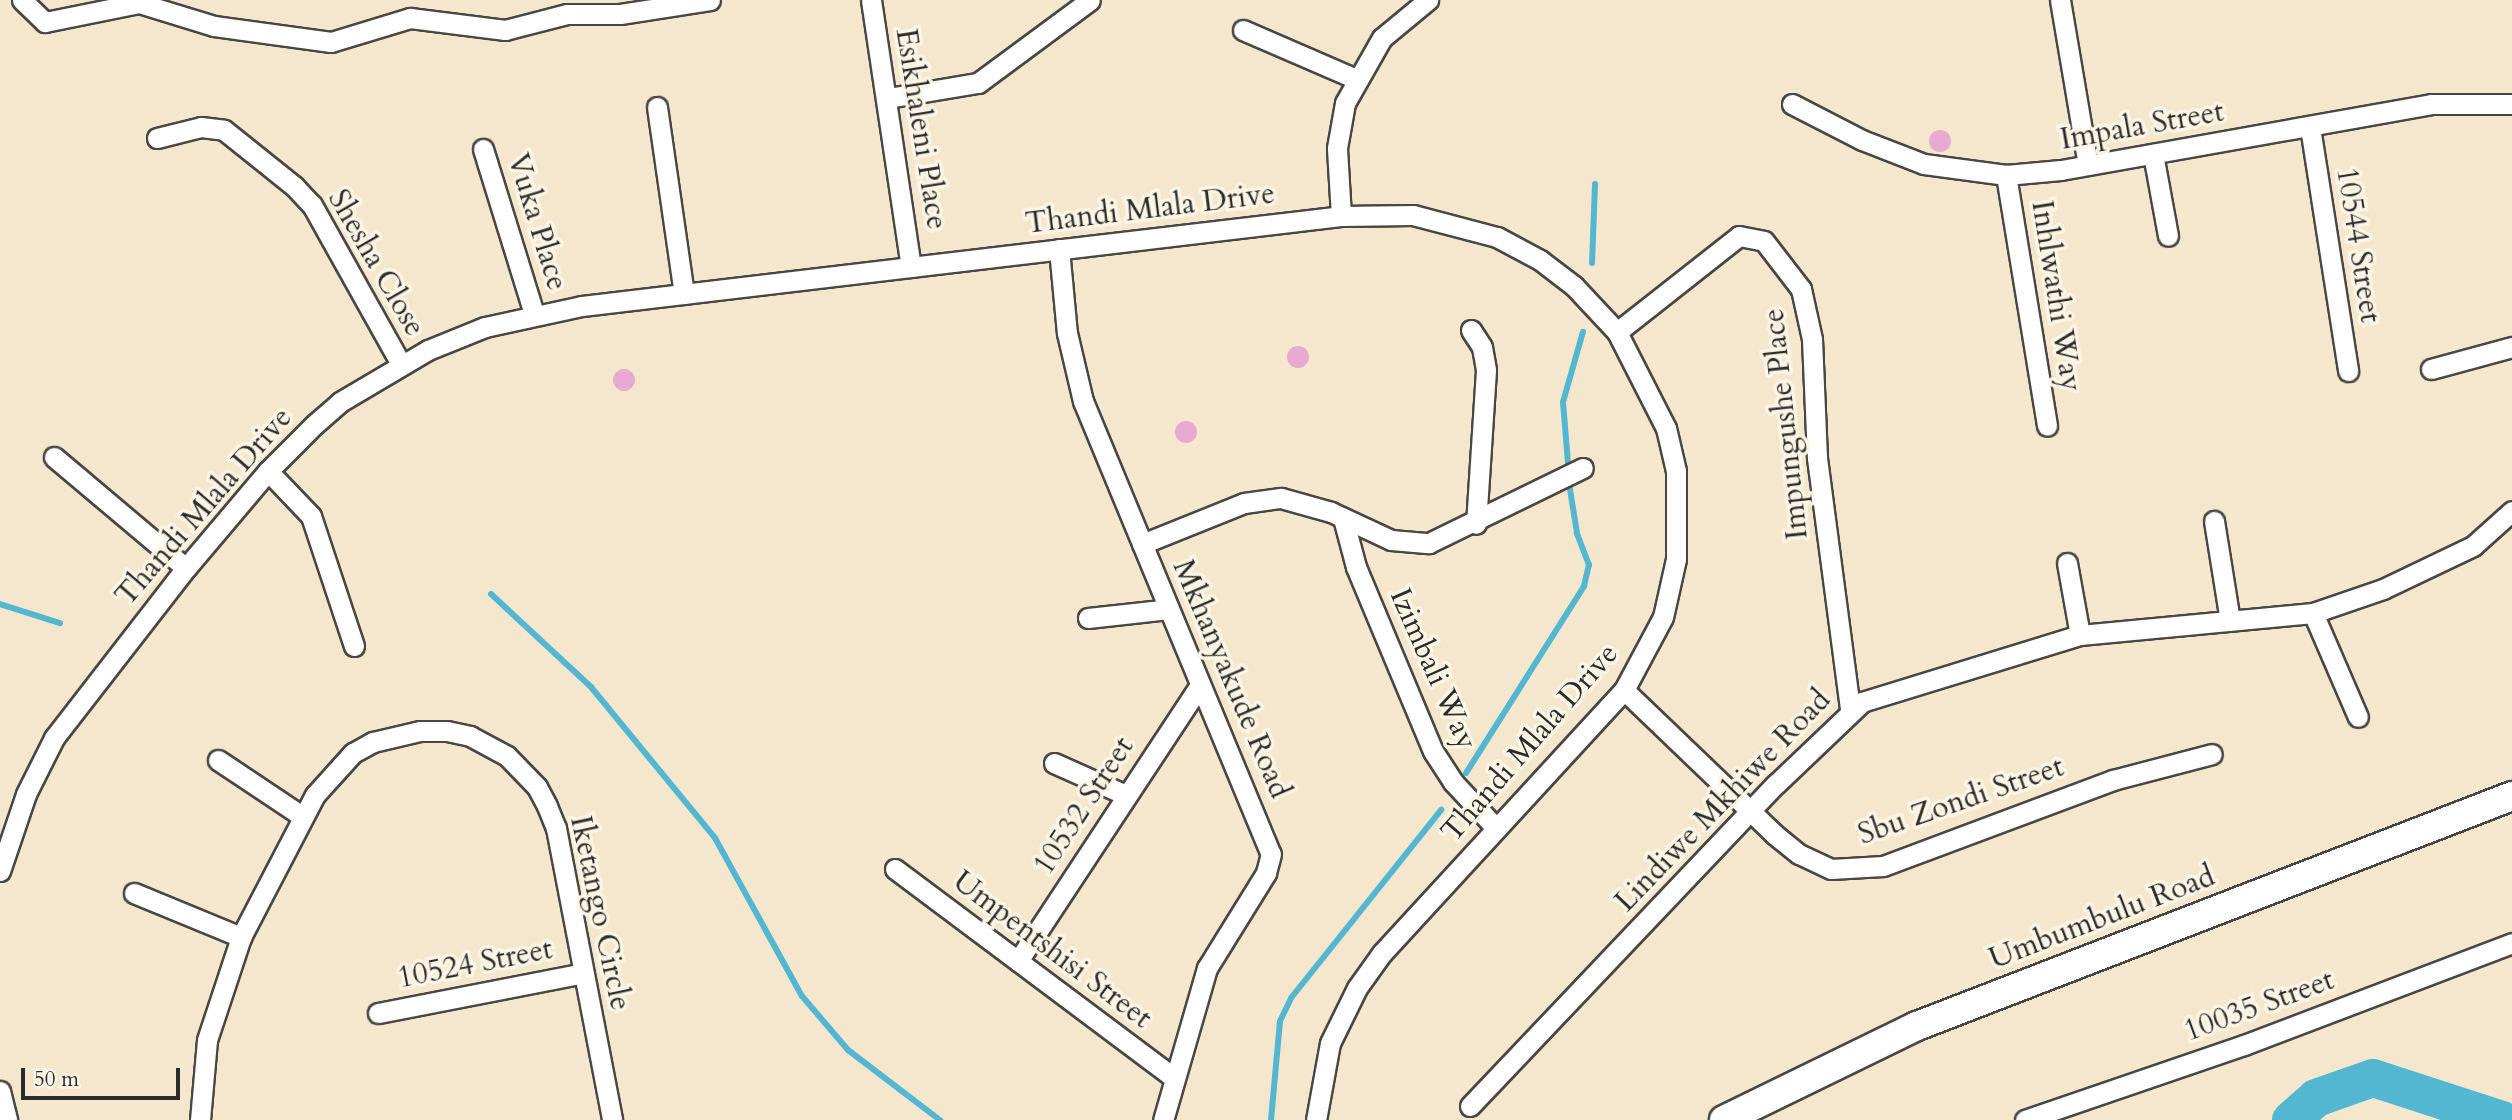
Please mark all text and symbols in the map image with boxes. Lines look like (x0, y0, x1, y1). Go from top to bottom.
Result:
street label: Esikhaleni Place (887, 26, 955, 232)
street label: Impala Street (2057, 94, 2227, 158)
street label: Vuka Place (499, 149, 575, 295)
street label: 10544 Street (2328, 165, 2388, 325)
street label: Thandi Mlala Drive (1023, 176, 1277, 242)
street label: Shesha Close (320, 183, 432, 343)
street label: Inhlwathi Way (2023, 198, 2089, 394)
street label: Impungushe Place (1756, 307, 1816, 541)
street label: Thandi Mlala Drive (108, 400, 300, 614)
street label: Mkhanyakude Road (1164, 554, 1298, 804)
street label: Izimbali Way (1381, 583, 1485, 755)
street label: Thandi Mlala Drive (1434, 636, 1626, 850)
street label: Lindiwe Mkhiwe Road (1608, 683, 1838, 919)
street label: 10532 Street (1026, 730, 1142, 882)
street label: Sbu Zondi Street (1854, 749, 2068, 853)
street label: Iketango Circle (562, 813, 638, 1013)
street label: Umbumbulu Road (1984, 858, 2220, 978)
street label: Umpentshisi Street (945, 864, 1159, 1036)
street label: 10524 Street (394, 931, 556, 997)
street label: 10035 Street (2179, 962, 2339, 1050)
scale bar (24, 1054, 184, 1098)
text: 50 m (34, 1065, 79, 1094)

